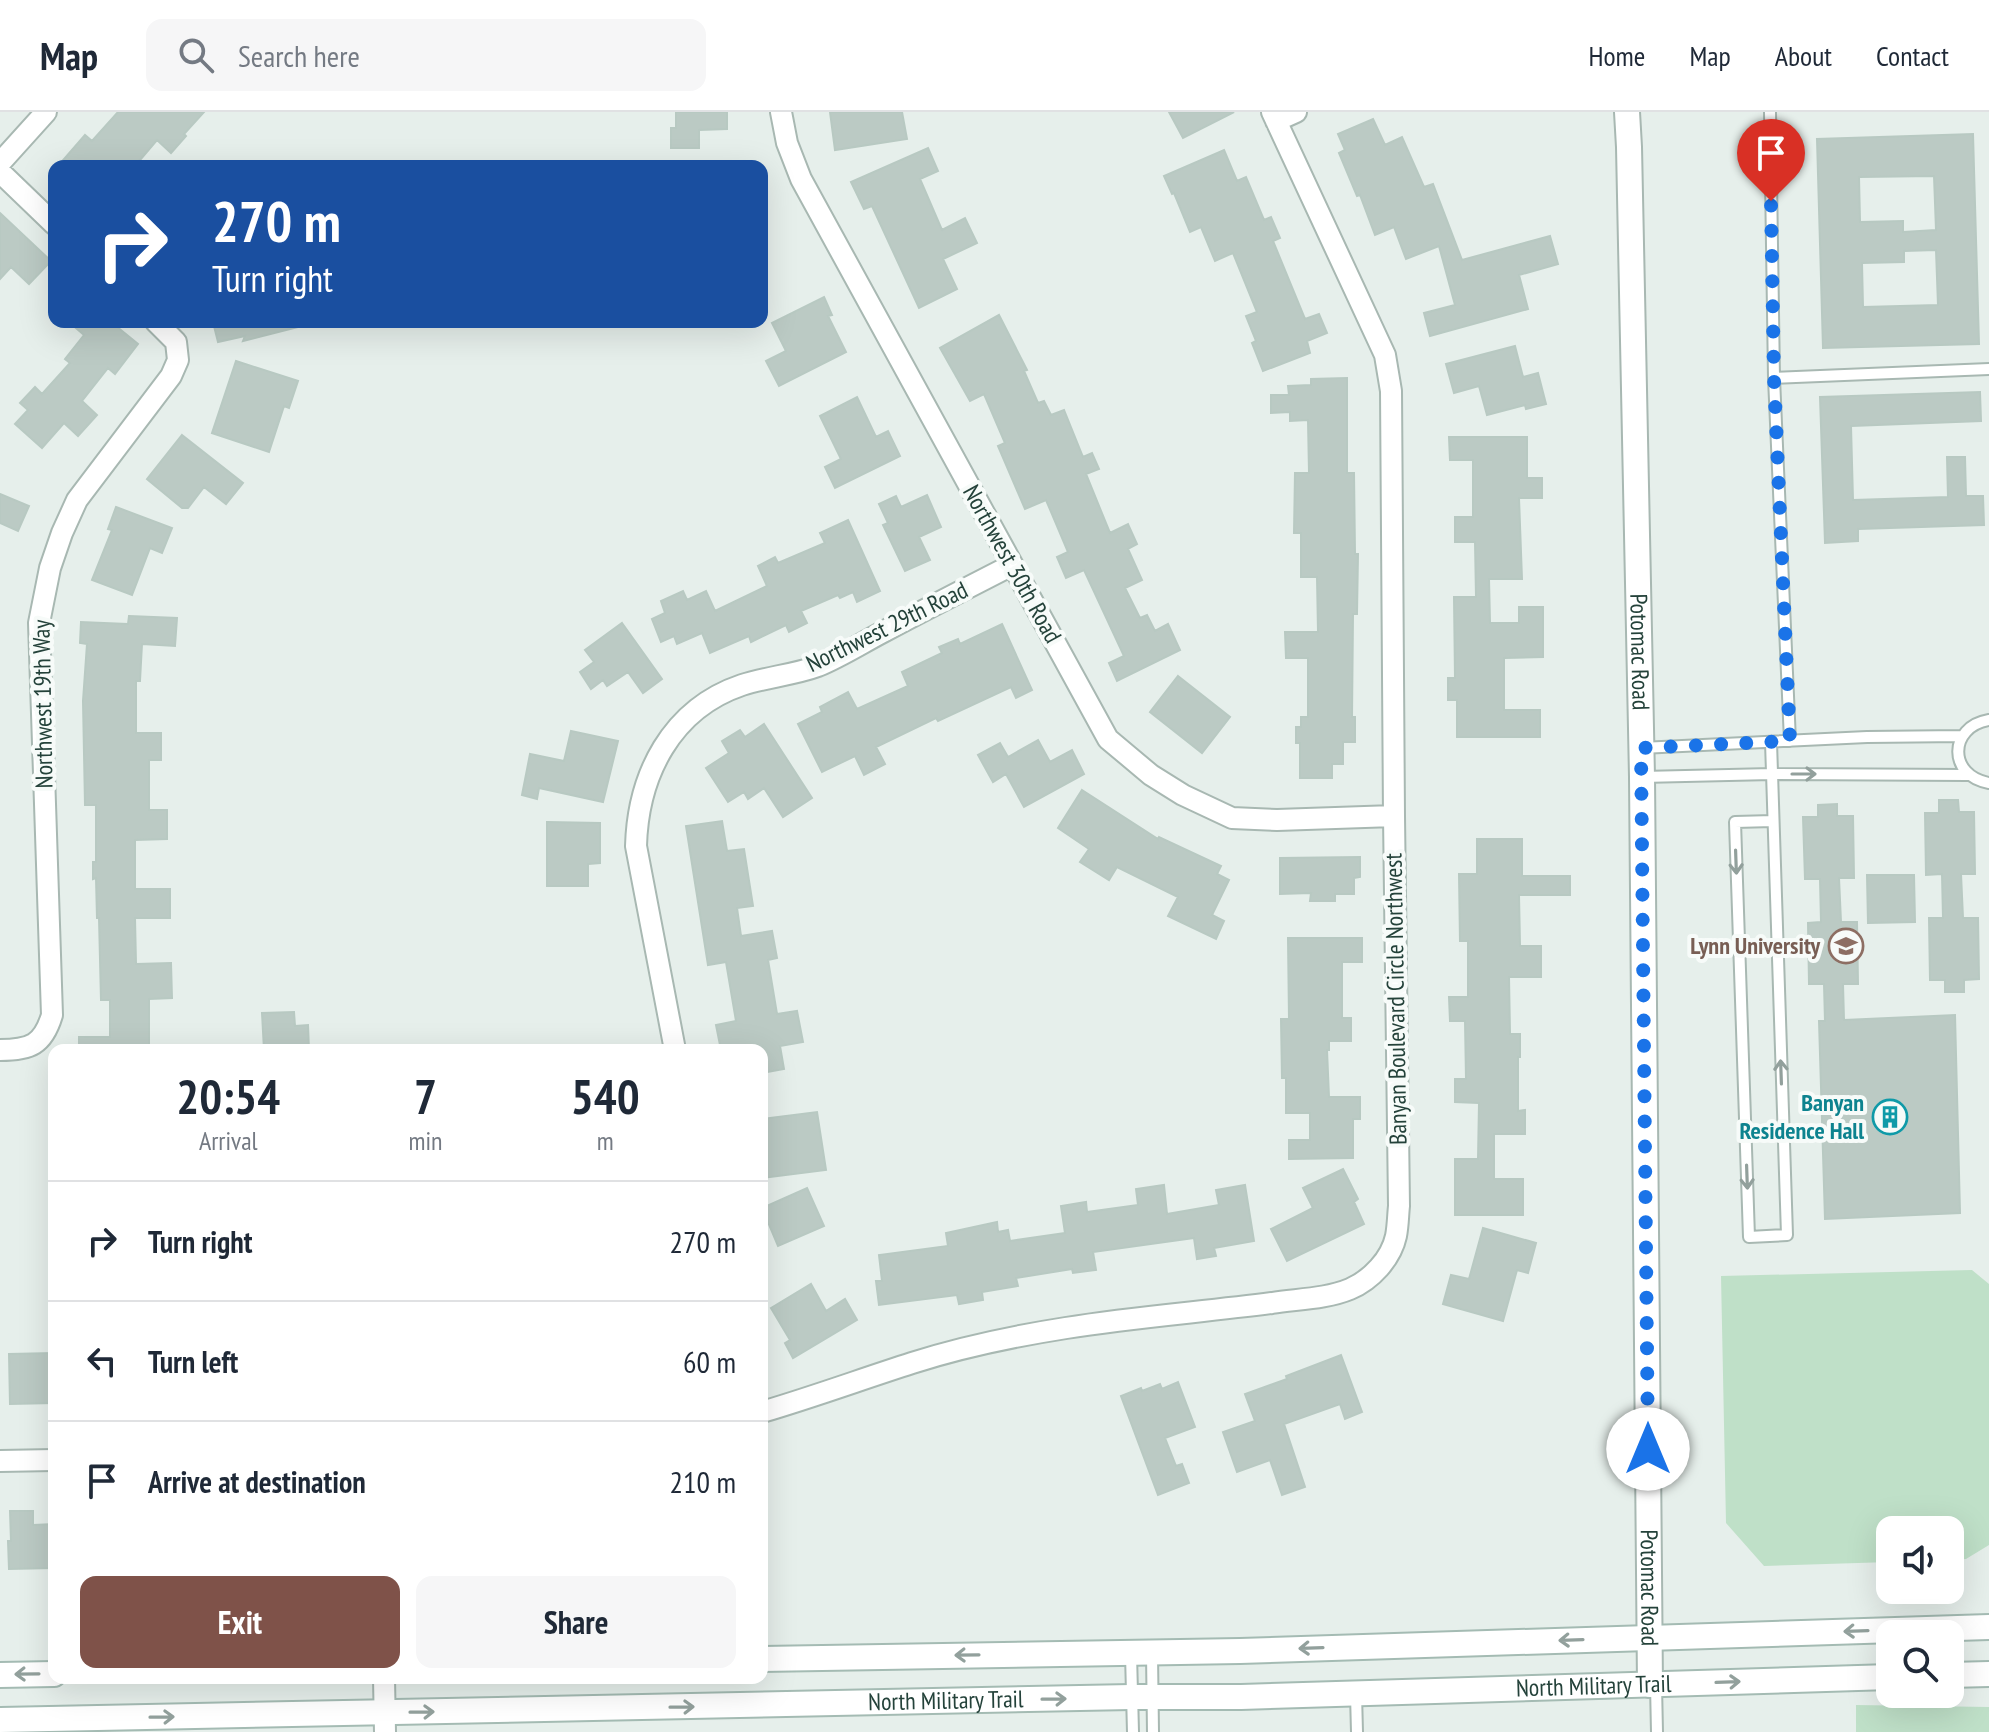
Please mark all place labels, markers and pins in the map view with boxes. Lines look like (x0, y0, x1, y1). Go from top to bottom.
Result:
pin (1737, 119, 1805, 201)
school or university icon: Lynn University (1827, 927, 1865, 965)
place label: Lynn University (1690, 930, 1820, 961)
place label: Banyan Residence Hall (1739, 1087, 1864, 1146)
building icon: Banyan Residence Hall (1871, 1098, 1909, 1136)

